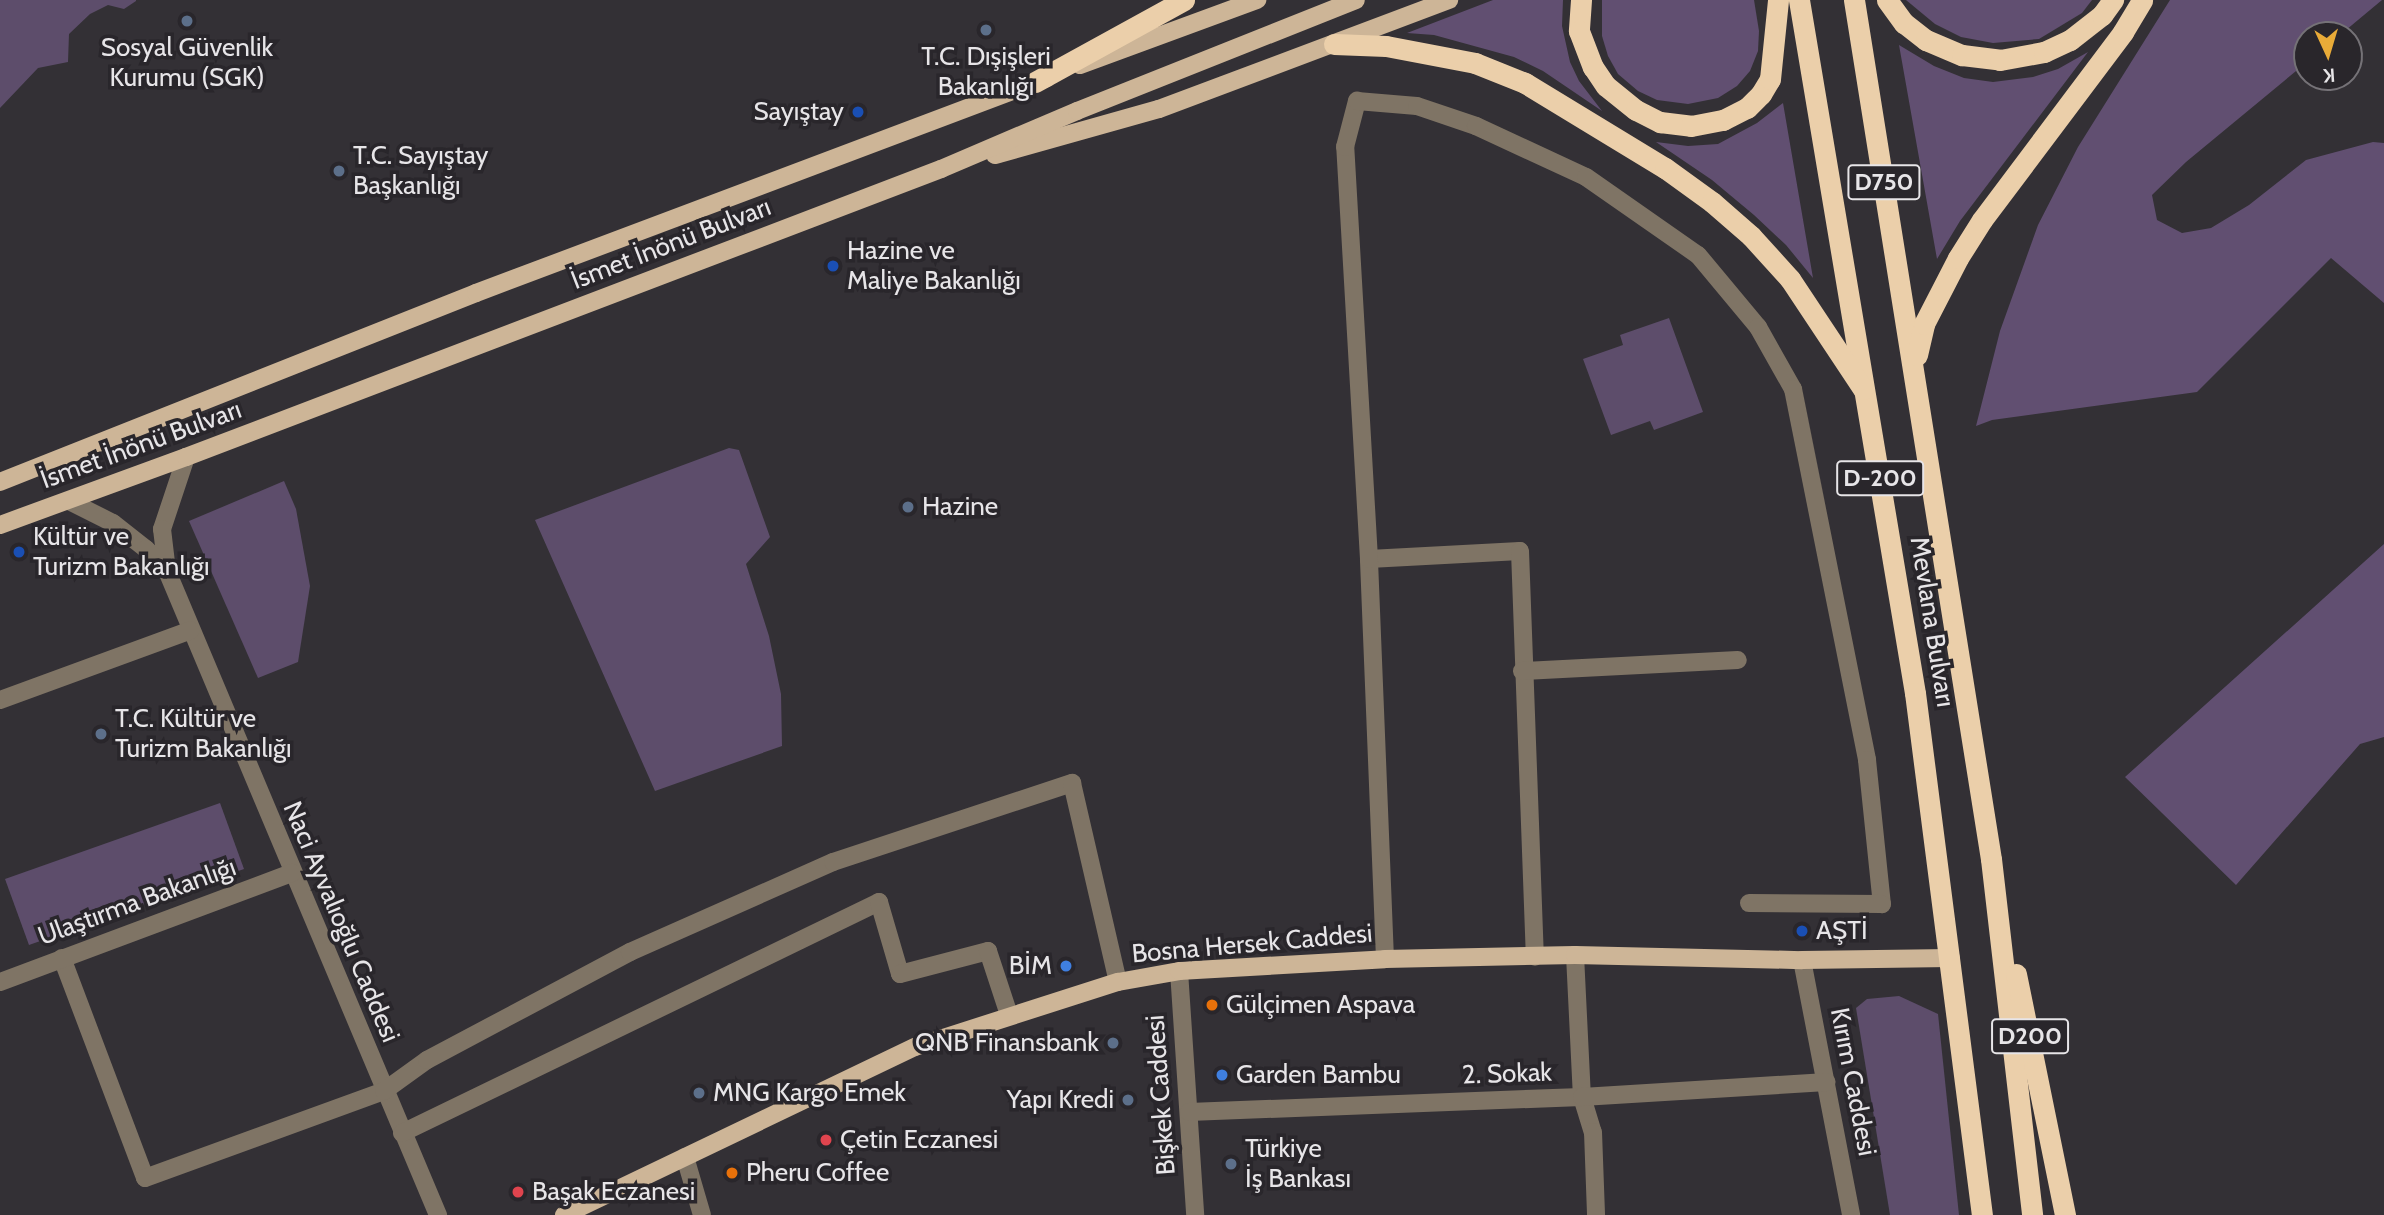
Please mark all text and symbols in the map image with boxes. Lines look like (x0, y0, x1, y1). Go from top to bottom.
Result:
marker: Sosyal Güvenlik Kurumu (SGK) (179, 13, 195, 29)
north arrow (2293, 21, 2363, 91)
marker: T.C. Dışişleri Bakanlığı (978, 22, 994, 38)
place label: Sosyal Güvenlik Kurumu (SGK) (101, 32, 273, 94)
place label: T.C. Dışişleri Bakanlığı (921, 41, 1051, 102)
text: K (2323, 64, 2336, 87)
place label: Sayıştay (754, 96, 844, 128)
marker: Sayıştay (850, 104, 866, 120)
place label: T.C. Sayıştay Başkanlığı (353, 140, 488, 202)
road number: D750 (1847, 162, 1921, 202)
marker: T.C. Sayıştay Başkanlığı (331, 163, 347, 179)
street label: İsmet İnönü Bulvarı (567, 192, 775, 296)
place label: Hazine ve Maliye Bakanlığı (847, 235, 1021, 296)
marker: Hazine ve Maliye Bakanlığı (825, 258, 841, 274)
street label: İsmet İnönü Bulvarı (36, 394, 246, 496)
road number: D-200 (1834, 458, 1926, 499)
place label: Hazine (922, 491, 998, 523)
marker: Hazine (900, 499, 916, 515)
place label: Kültür ve Turizm Bakanlığı (33, 521, 209, 582)
street label: Mevlana Bulvarı (1903, 535, 1961, 709)
marker: Kültür ve Turizm Bakanlığı (11, 544, 27, 560)
place label: T.C. Kültür ve Turizm Bakanlığı (115, 703, 291, 764)
marker: T.C. Kültür ve Turizm Bakanlığı (93, 726, 109, 742)
street label: Naci Ayvalıoğlu Caddesi (276, 797, 406, 1047)
street label: Ulaştırma Bakanlığı (34, 852, 240, 952)
place label: AŞTİ (1816, 915, 1868, 947)
street label: Bosna Hersek Caddesi (1130, 918, 1374, 970)
marker: AŞTİ (1794, 923, 1810, 939)
place label: BİM (1009, 950, 1052, 982)
marker: BİM (1058, 958, 1074, 974)
place label: Gülçimen Aspava (1226, 989, 1415, 1021)
marker: Gülçimen Aspava (1204, 997, 1220, 1013)
street label: Kırım Caddesi (1823, 1005, 1883, 1159)
street label: Bişkek Caddesi (1140, 1014, 1182, 1176)
road number: D200 (1990, 1016, 2070, 1056)
place label: QNB Finansbank (915, 1027, 1099, 1059)
marker: QNB Finansbank (1105, 1035, 1121, 1051)
street label: 2. Sokak (1461, 1057, 1553, 1091)
place label: Garden Bambu (1236, 1059, 1401, 1091)
marker: Garden Bambu (1214, 1067, 1230, 1083)
place label: MNG Kargo Emek (713, 1077, 906, 1109)
place label: Yapı Kredi (1007, 1084, 1114, 1116)
marker: MNG Kargo Emek (691, 1085, 707, 1101)
marker: Yapı Kredi (1120, 1092, 1136, 1108)
place label: Çetin Eczanesi (840, 1124, 998, 1156)
marker: Çetin Eczanesi (818, 1132, 834, 1148)
place label: Türkiye İş Bankası (1245, 1133, 1351, 1194)
marker: Türkiye İş Bankası (1223, 1156, 1239, 1172)
place label: Pheru Coffee (746, 1157, 889, 1189)
marker: Pheru Coffee (724, 1165, 740, 1181)
place label: Başak Eczanesi (532, 1176, 695, 1208)
marker: Başak Eczanesi (510, 1184, 526, 1200)

